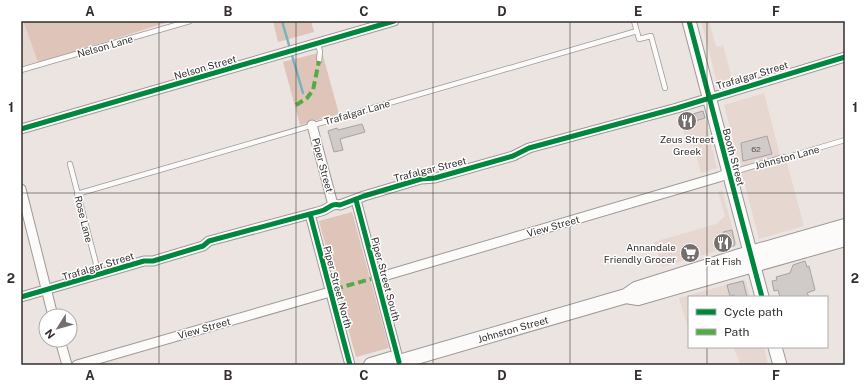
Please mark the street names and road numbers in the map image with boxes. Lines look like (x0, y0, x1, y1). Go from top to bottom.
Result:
street label: Nelson Lane (76, 32, 135, 60)
street label: Nelson Street (173, 52, 238, 82)
street label: Trafalgar Street (715, 58, 789, 92)
street label: Trafalgar Lane (323, 97, 392, 127)
street label: Booth Street (721, 127, 747, 187)
street label: Piper Street (310, 136, 336, 194)
street label: Johnston Lane (753, 143, 821, 171)
street label: Trafalgar Street (392, 154, 468, 184)
street label: Rose Lane (72, 194, 96, 244)
street label: View Street (525, 213, 581, 239)
street label: Piper Street South (369, 236, 403, 322)
street label: Piper Street North (321, 244, 355, 330)
street label: Trafalgar Street (61, 249, 135, 283)
street label: Johnston Street (476, 313, 550, 345)
street label: View Street (176, 315, 232, 341)

